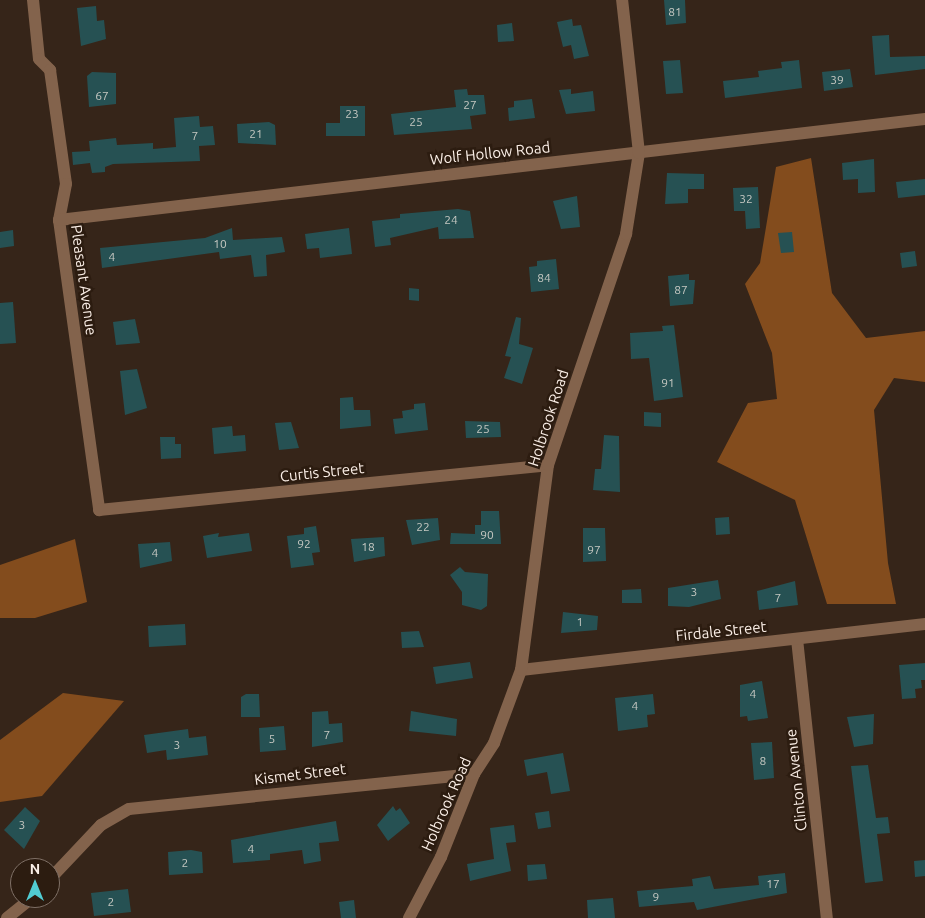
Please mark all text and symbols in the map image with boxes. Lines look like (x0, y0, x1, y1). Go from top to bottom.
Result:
house number: 81 (668, 5, 682, 19)
house number: 39 (830, 73, 844, 87)
house number: 67 (95, 89, 109, 103)
house number: 27 (463, 98, 477, 112)
house number: 23 (345, 107, 359, 121)
house number: 25 (409, 115, 423, 129)
house number: 21 (249, 127, 263, 141)
house number: 7 (192, 129, 198, 143)
street label: Wolf Hollow Road (429, 138, 551, 168)
house number: 32 (739, 192, 753, 206)
house number: 24 (444, 213, 458, 227)
street label: Pleasant Avenue (67, 224, 101, 336)
house number: 10 (213, 237, 227, 251)
house number: 4 (109, 250, 115, 264)
house number: 84 (537, 271, 551, 285)
house number: 87 (674, 283, 688, 297)
street label: Holbrook Road (524, 367, 572, 469)
house number: 91 (661, 376, 675, 390)
house number: 25 (476, 422, 490, 436)
street label: Curtis Street (279, 459, 365, 485)
house number: 22 (416, 520, 430, 534)
house number: 90 (480, 528, 494, 542)
house number: 92 (297, 537, 311, 551)
house number: 18 (361, 540, 375, 554)
house number: 97 (587, 543, 601, 557)
house number: 4 (152, 546, 158, 560)
house number: 3 (691, 585, 697, 599)
house number: 7 (775, 591, 781, 605)
house number: 1 (577, 615, 583, 629)
street label: Firdale Street (675, 617, 767, 645)
house number: 4 (750, 687, 756, 701)
house number: 4 (632, 699, 638, 713)
house number: 7 (324, 728, 330, 742)
street label: Clinton Avenue (782, 728, 810, 832)
house number: 5 (269, 732, 275, 746)
house number: 3 (174, 738, 180, 752)
street label: Holbrook Road (417, 754, 475, 854)
house number: 8 (760, 754, 766, 768)
street label: Kismet Street (253, 759, 347, 789)
house number: 3 (19, 818, 25, 832)
house number: 4 (248, 842, 254, 856)
house number: 2 (182, 856, 188, 870)
north arrow (10, 858, 60, 908)
text: N (30, 861, 40, 877)
house number: 17 (766, 877, 780, 891)
house number: 9 (653, 890, 659, 904)
house number: 2 (108, 895, 114, 909)

